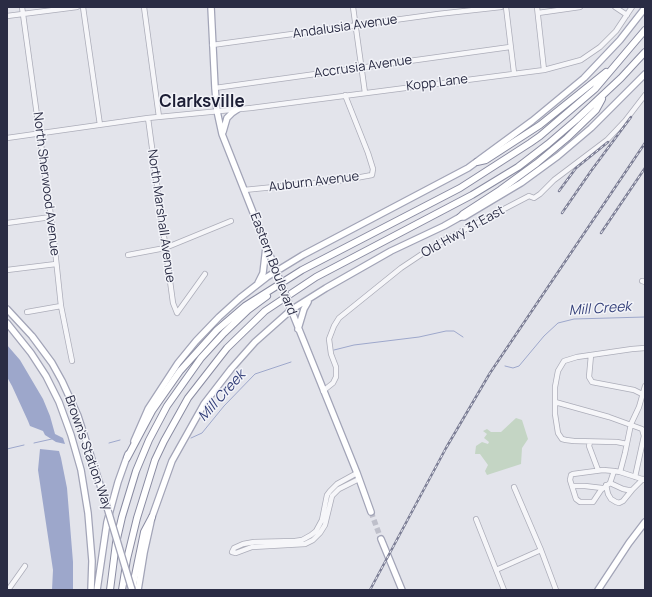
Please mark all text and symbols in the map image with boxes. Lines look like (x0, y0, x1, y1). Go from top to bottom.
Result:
street label: Andalusia Avenue (292, 12, 398, 42)
street label: Accrusia Avenue (313, 52, 413, 82)
street label: Kopp Lane (405, 71, 469, 95)
district label: Clarksville (159, 92, 245, 112)
street label: North Sherwood Avenue (29, 111, 63, 257)
street label: North Marshall Avenue (144, 148, 178, 284)
street label: Auburn Avenue (268, 169, 360, 195)
street label: Old Hwy 31 East (419, 203, 507, 261)
street label: Eastern Boulevard (246, 211, 300, 317)
water label: Mill Creek (568, 298, 632, 320)
water label: Mill Creek (195, 367, 249, 425)
street label: Brown's Station Way (61, 394, 115, 512)

